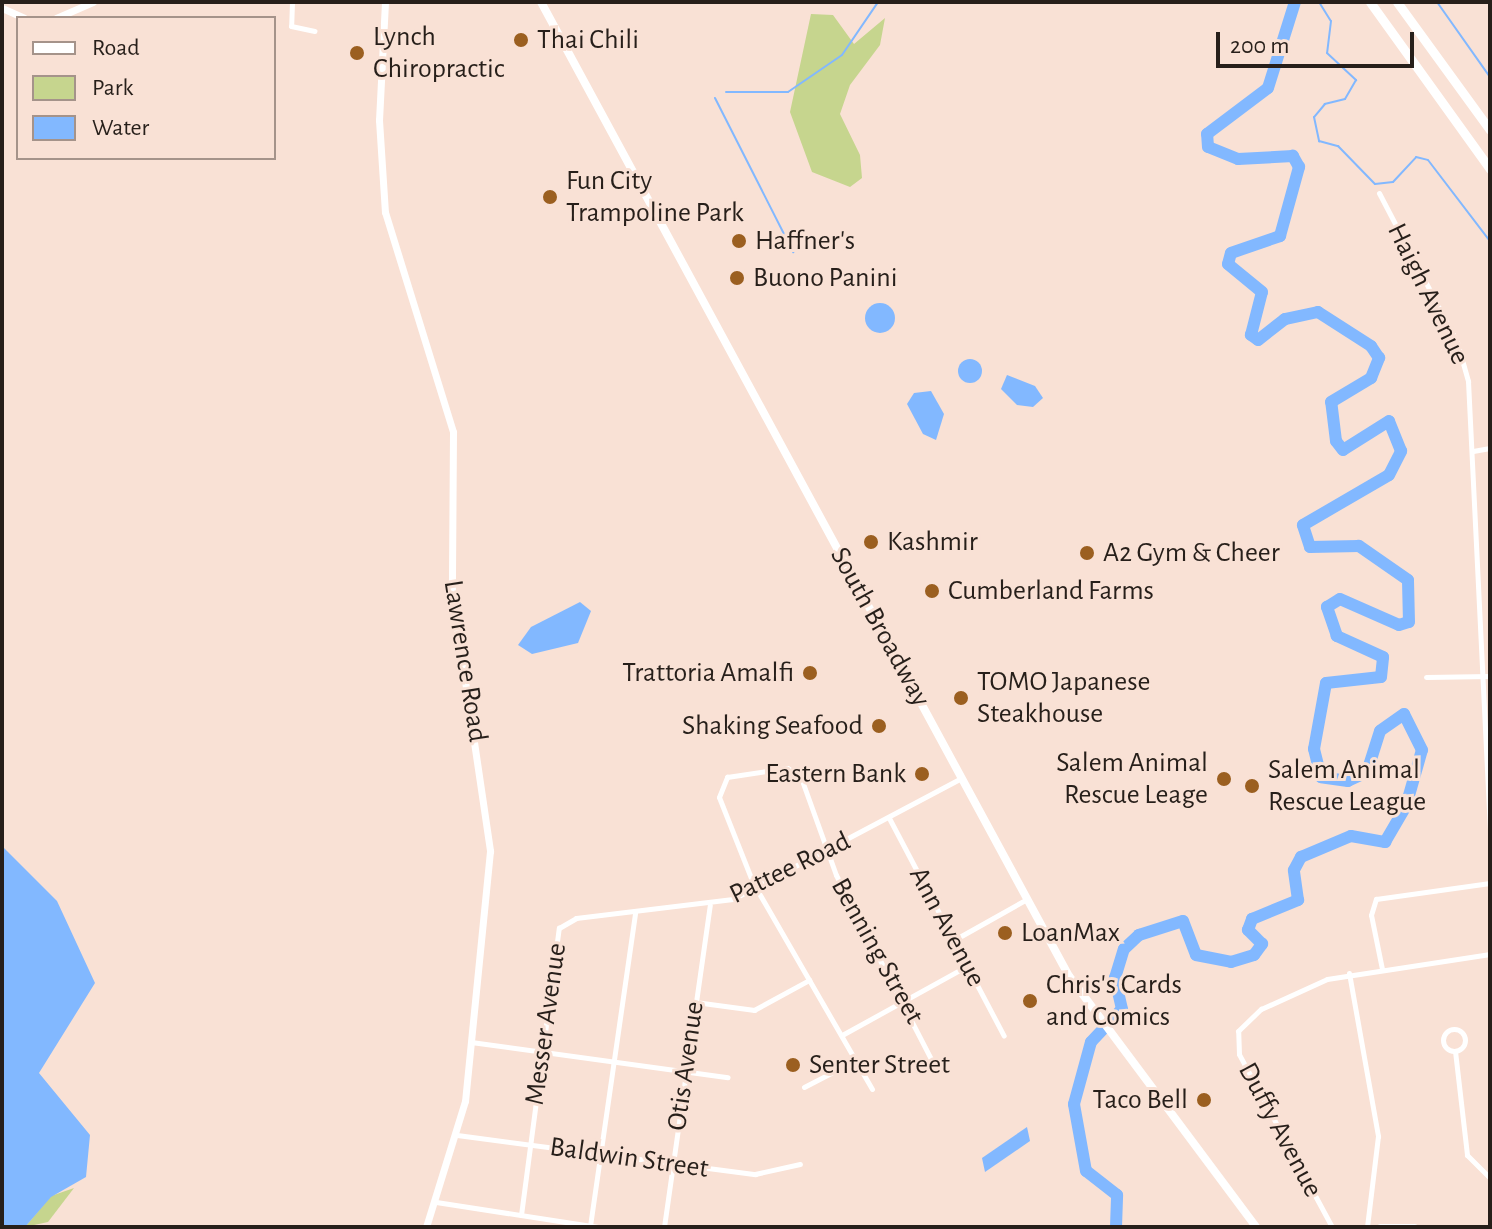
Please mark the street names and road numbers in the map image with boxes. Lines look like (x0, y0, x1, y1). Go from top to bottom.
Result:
street label: Haigh Avenue (1379, 218, 1477, 370)
street label: South Broadway (822, 542, 938, 712)
street label: Lawrence Road (436, 578, 494, 744)
street label: Pattee Road (724, 824, 856, 912)
street label: Ann Avenue (901, 861, 993, 993)
street label: Benning Street (823, 872, 931, 1030)
street label: Messer Avenue (518, 941, 574, 1107)
street label: Otis Avenue (660, 999, 712, 1133)
street label: Duffy Avenue (1230, 1057, 1330, 1203)
street label: Baldwin Street (547, 1130, 711, 1186)

